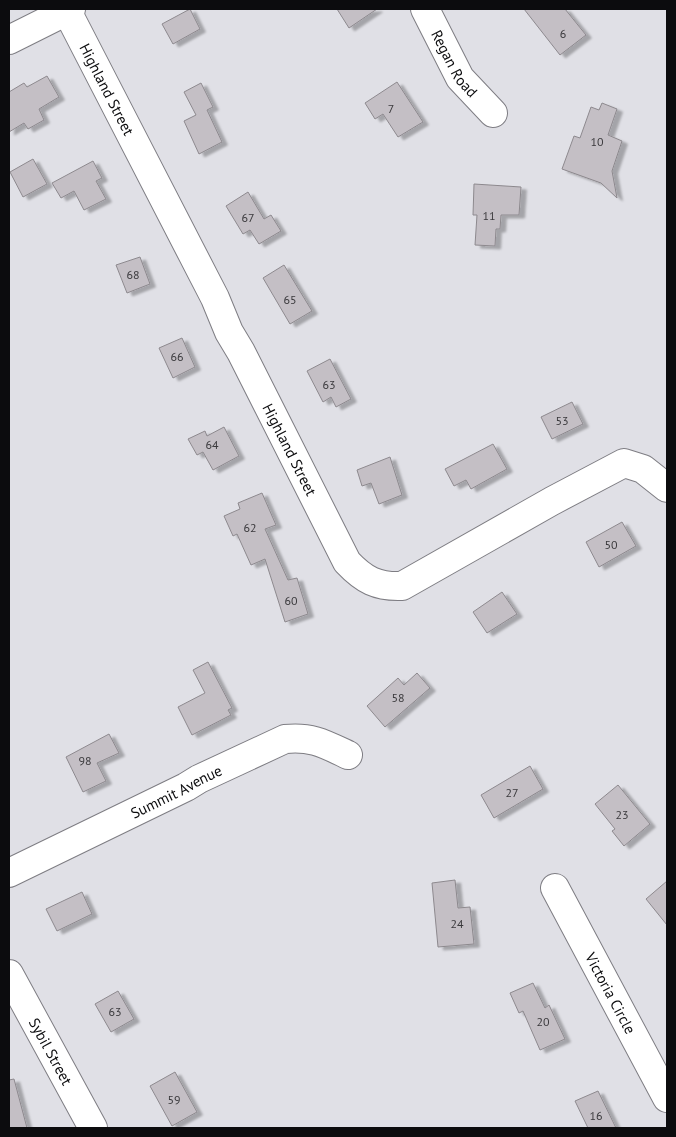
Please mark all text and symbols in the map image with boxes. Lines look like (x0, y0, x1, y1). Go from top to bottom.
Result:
street label: Regan Road (428, 26, 482, 101)
house number: 6 (560, 26, 566, 41)
street label: Highland Street (76, 40, 139, 138)
house number: 7 (388, 101, 394, 116)
house number: 10 (590, 134, 604, 149)
house number: 11 (482, 208, 496, 223)
house number: 67 (241, 210, 255, 225)
house number: 68 (126, 267, 140, 282)
house number: 65 (283, 292, 297, 307)
house number: 66 (170, 349, 184, 364)
house number: 63 (322, 377, 336, 392)
street label: Highland Street (259, 400, 321, 499)
house number: 53 (555, 413, 569, 428)
house number: 64 (205, 437, 219, 452)
house number: 62 (243, 520, 257, 535)
house number: 50 (604, 537, 618, 552)
house number: 60 (284, 593, 298, 608)
house number: 58 (391, 690, 405, 705)
house number: 98 (78, 753, 92, 768)
street label: Summit Avenue (127, 760, 225, 822)
house number: 27 (505, 785, 519, 800)
house number: 23 (615, 807, 629, 822)
house number: 24 (450, 916, 464, 931)
street label: Victoria Circle (581, 948, 640, 1037)
house number: 63 (108, 1004, 122, 1019)
street label: Sybil Street (25, 1014, 77, 1088)
house number: 20 (536, 1014, 550, 1029)
house number: 59 (167, 1092, 181, 1107)
house number: 16 (589, 1108, 603, 1123)

